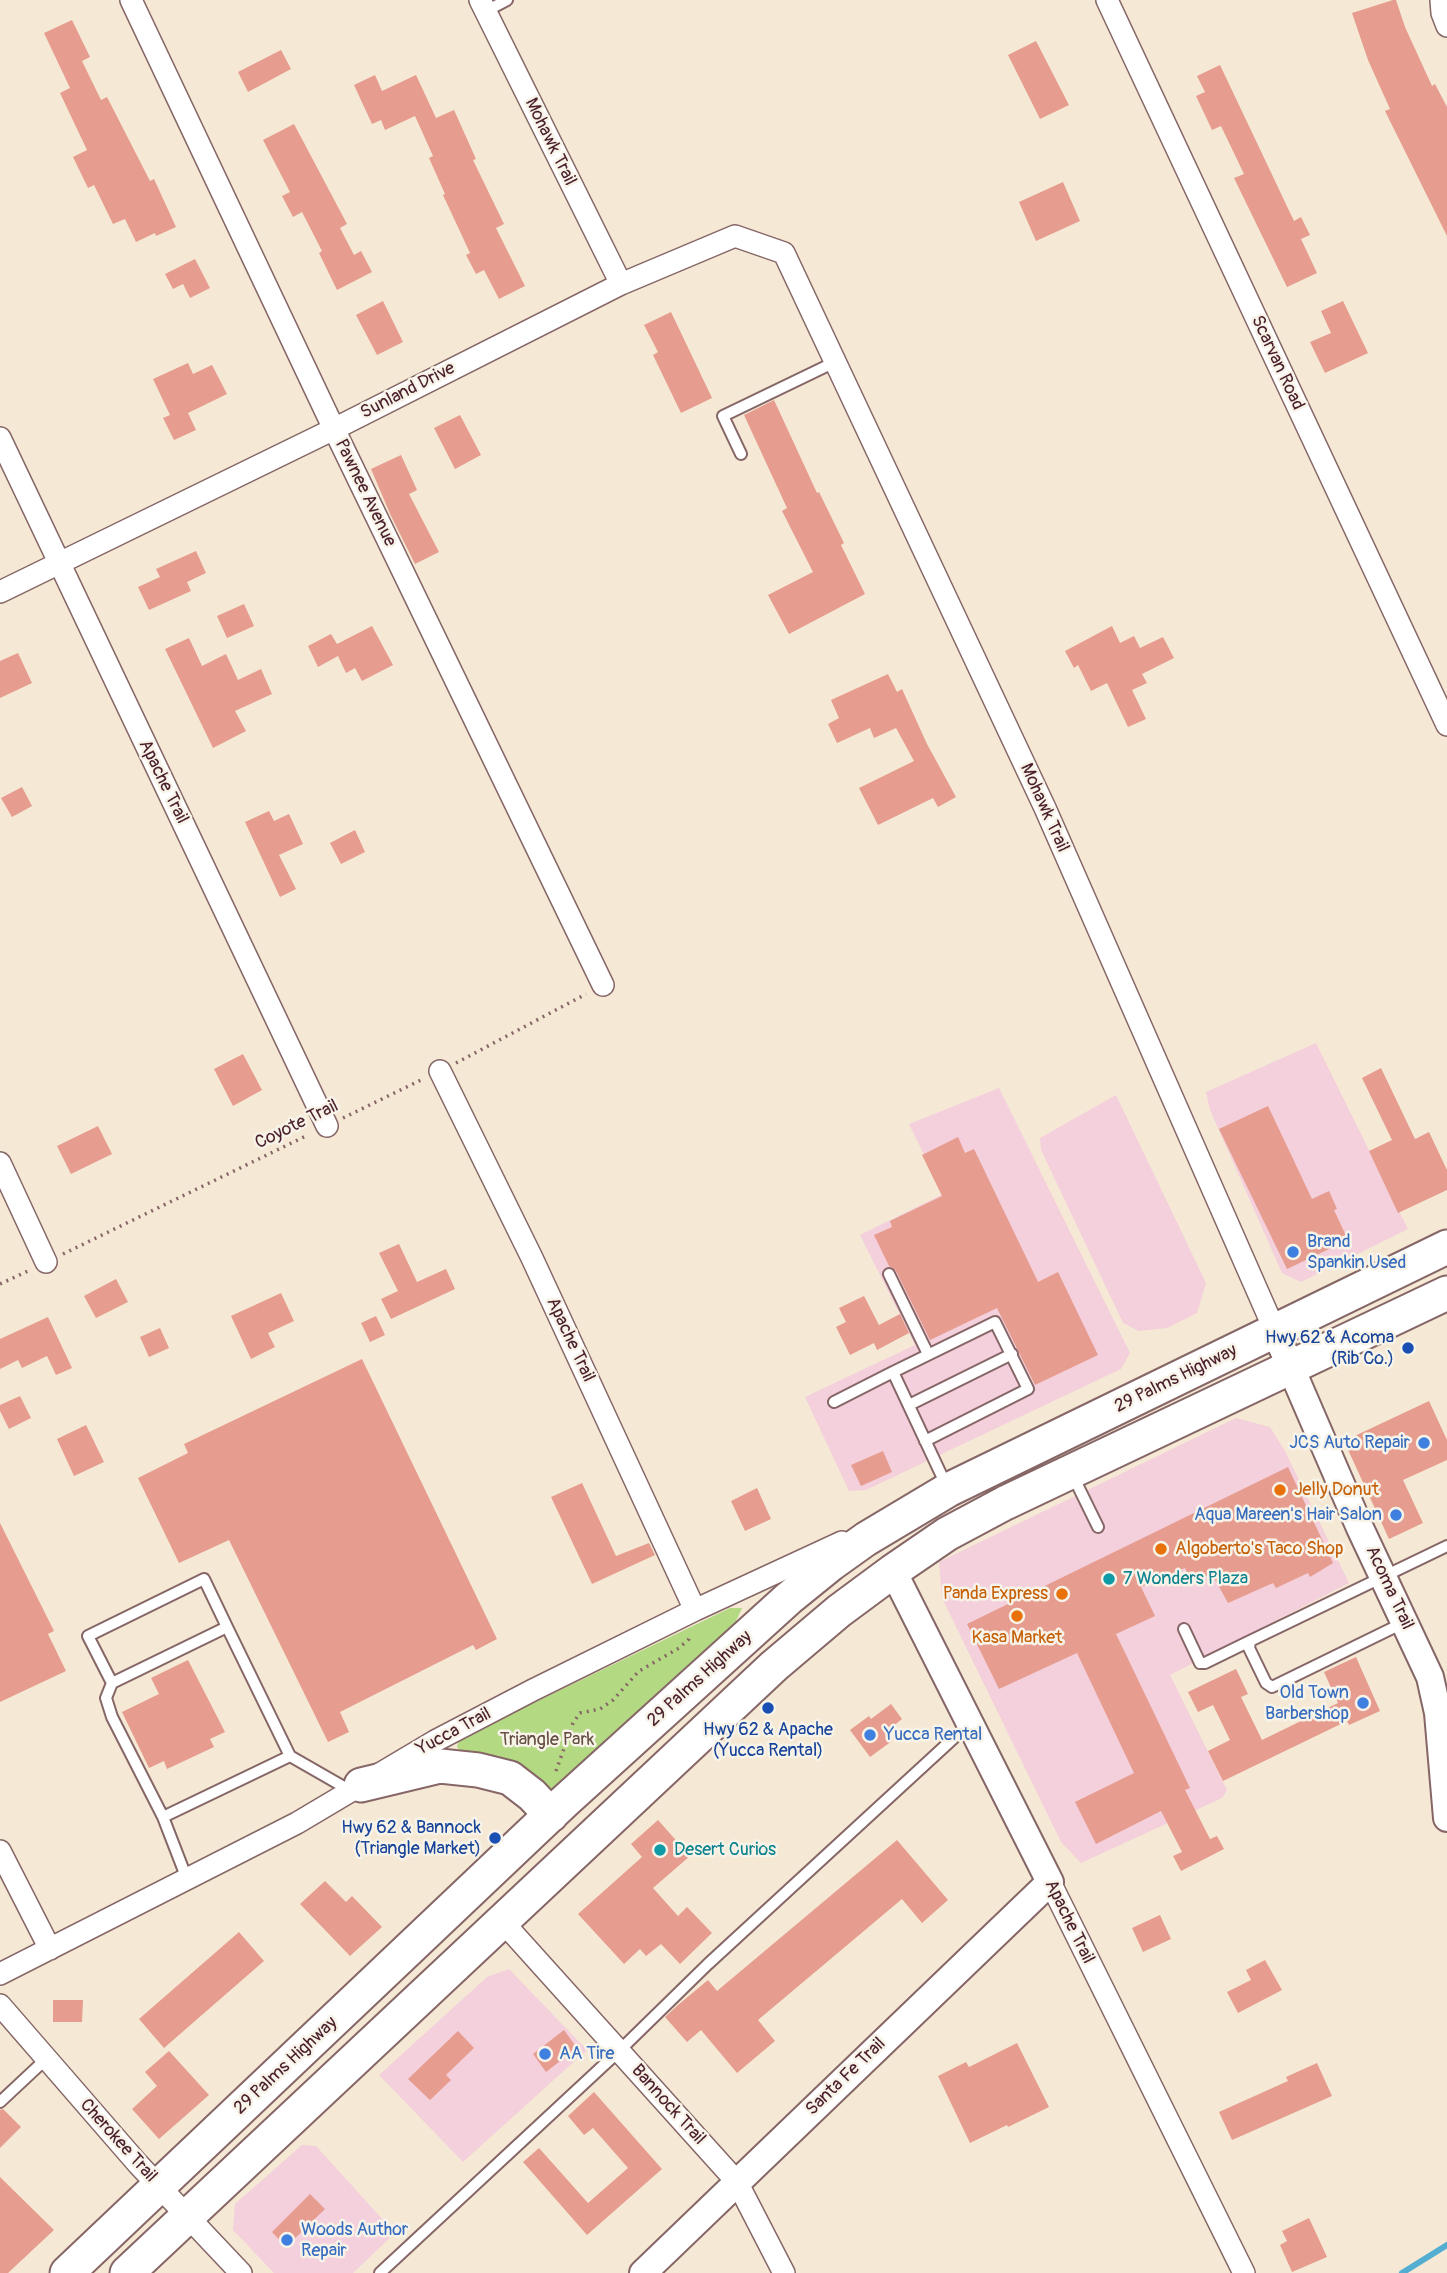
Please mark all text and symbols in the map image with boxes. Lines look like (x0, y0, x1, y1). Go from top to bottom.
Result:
street label: Mohawk Trail (520, 95, 580, 189)
street label: Scarvan Road (1246, 312, 1308, 414)
street label: Sunland Drive (357, 358, 459, 424)
street label: Pawnee Avenue (330, 436, 400, 550)
street label: Apache Trail (133, 737, 193, 827)
street label: Mohawk Trail (1015, 760, 1073, 856)
street label: Coyote Trail (252, 1096, 342, 1154)
place label: Brand Spankin Used (1307, 1231, 1406, 1274)
marker: Brand Spankin Used (1285, 1244, 1301, 1260)
street label: Apache Trail (541, 1294, 599, 1386)
place label: Hwy 62 & Acoma (Rib Co.) (1265, 1327, 1394, 1370)
street label: 29 Palms Highway (1111, 1340, 1241, 1418)
marker: Hwy 62 & Acoma (Rib Co.) (1400, 1340, 1416, 1356)
place label: JCS Auto Repair (1289, 1432, 1410, 1454)
marker: JCS Auto Repair (1416, 1435, 1432, 1451)
place label: Jelly Donut (1294, 1479, 1379, 1501)
marker: Jelly Donut (1272, 1482, 1288, 1498)
place label: Aqua Mareen's Hair Salon (1194, 1504, 1382, 1526)
marker: Aqua Mareen's Hair Salon (1388, 1507, 1404, 1523)
place label: Algoberto's Taco Shop (1175, 1538, 1344, 1560)
marker: Algoberto's Taco Shop (1153, 1541, 1169, 1557)
street label: Acoma Trail (1360, 1543, 1418, 1633)
place label: 7 Wonders Plaza (1123, 1568, 1248, 1590)
marker: 7 Wonders Plaza (1101, 1571, 1117, 1587)
place label: Panda Express (943, 1583, 1048, 1605)
marker: Panda Express (1054, 1586, 1070, 1602)
marker: Kasa Market (1009, 1608, 1025, 1624)
street label: 29 Palms Highway (643, 1626, 757, 1732)
place label: Kasa Market (972, 1627, 1062, 1649)
place label: Old Town Barbershop (1265, 1682, 1349, 1724)
marker: Old Town Barbershop (1355, 1695, 1371, 1711)
marker: Hwy 62 & Apache (Yucca Rental) (760, 1700, 776, 1716)
street label: Yucca Trail (413, 1703, 495, 1761)
place label: Hwy 62 & Apache (Yucca Rental) (703, 1719, 833, 1762)
place label: Yucca Rental (884, 1724, 982, 1746)
marker: Yucca Rental (862, 1727, 878, 1743)
park label: Triangle Park (500, 1729, 594, 1751)
place label: Hwy 62 & Bannock (Triangle Market) (341, 1817, 481, 1860)
marker: Hwy 62 & Bannock (Triangle Market) (487, 1830, 503, 1846)
place label: Desert Curios (674, 1839, 776, 1861)
marker: Desert Curios (652, 1842, 668, 1858)
street label: Apache Trail (1039, 1877, 1099, 1967)
street label: 29 Palms Highway (230, 2013, 342, 2119)
street label: Santa Fe Trail (802, 2034, 890, 2120)
place label: AA Tire (559, 2043, 614, 2065)
marker: AA Tire (537, 2046, 553, 2062)
street label: Bannock Trail (626, 2060, 710, 2150)
street label: Cherokee Trail (75, 2095, 161, 2187)
place label: Woods Author Repair (301, 2219, 408, 2262)
marker: Woods Author Repair (279, 2232, 295, 2248)

